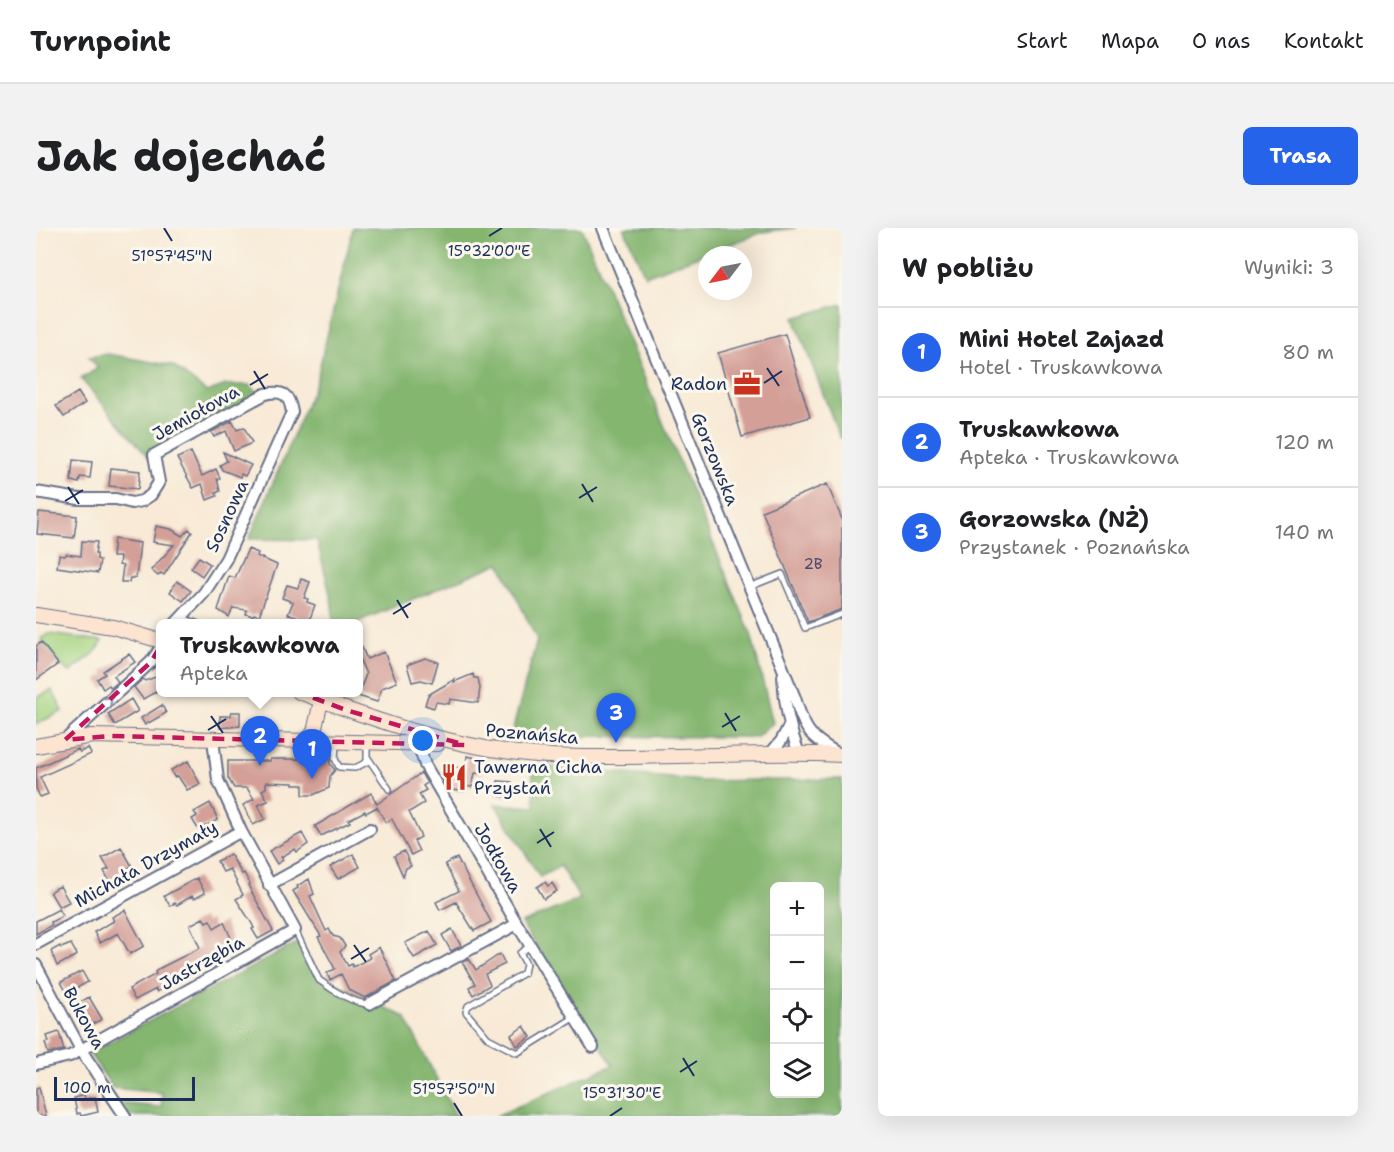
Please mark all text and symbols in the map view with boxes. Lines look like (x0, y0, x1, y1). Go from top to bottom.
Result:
text: Turnpoint (30, 22, 171, 60)
text: Start (1017, 27, 1068, 55)
text: Mapa (1101, 27, 1159, 55)
text: O nas (1192, 27, 1251, 55)
text: Kontakt (1284, 27, 1364, 55)
button: Trasa (1243, 127, 1358, 185)
text: Jak dojechać (36, 128, 326, 184)
text: 15°32'00"E (448, 241, 530, 261)
text: 51°57'45"N (131, 246, 213, 266)
north arrow (698, 246, 752, 300)
text: W pobliżu (902, 250, 1034, 285)
text: Wyniki: 3 (1244, 254, 1334, 280)
text: Mini Hotel Zajazd (959, 325, 1164, 354)
text: 1 (917, 339, 926, 365)
text: 80 m (1282, 339, 1334, 365)
text: Hotel · Truskawkowa (959, 354, 1162, 380)
office icon: Radon (732, 369, 762, 399)
place label: Radon (671, 372, 727, 396)
street label: Jemiołowa (149, 379, 243, 447)
street label: Gorzowska (685, 409, 745, 509)
text: Truskawkowa (959, 415, 1119, 444)
text: 2 (915, 429, 929, 455)
text: 120 m (1275, 429, 1334, 455)
text: Apteka · Truskawkowa (959, 444, 1179, 470)
street label: Sosnowa (200, 476, 254, 556)
text: Gorzowska (NŻ) (959, 505, 1149, 534)
text: 3 (915, 519, 929, 545)
text: 140 m (1275, 519, 1334, 545)
text: Przystanek · Poznańska (959, 534, 1190, 560)
house number: 2B (803, 554, 823, 574)
popup (156, 619, 363, 697)
text: Truskawkowa (179, 631, 340, 660)
text: Apteka (179, 660, 248, 686)
pin: 3 (596, 694, 636, 743)
one-way arrow (102, 696, 112, 707)
pin: 2 (240, 716, 280, 766)
street label: Poznańska (484, 718, 580, 750)
your location (408, 726, 437, 755)
pin: 1 (292, 730, 332, 779)
place label: Tawerna Cicha Przystań (474, 755, 602, 800)
restaurant icon: Tawerna Cicha Przystań (439, 762, 469, 792)
street label: Michała Drzymały (70, 815, 222, 913)
street label: Jodłowa (468, 819, 528, 897)
map controls (770, 882, 824, 1098)
button: + (770, 882, 824, 936)
street label: Jastrzębia (156, 930, 248, 996)
button: − (770, 936, 824, 990)
street label: Bukowa (57, 983, 111, 1053)
button: locate (770, 990, 824, 1044)
button: layers (770, 1044, 824, 1098)
scale bar (54, 1074, 195, 1102)
text: 100 m (63, 1077, 111, 1098)
text: 51°57'50"N (413, 1079, 495, 1099)
text: 15°31'30"E (583, 1083, 661, 1103)

